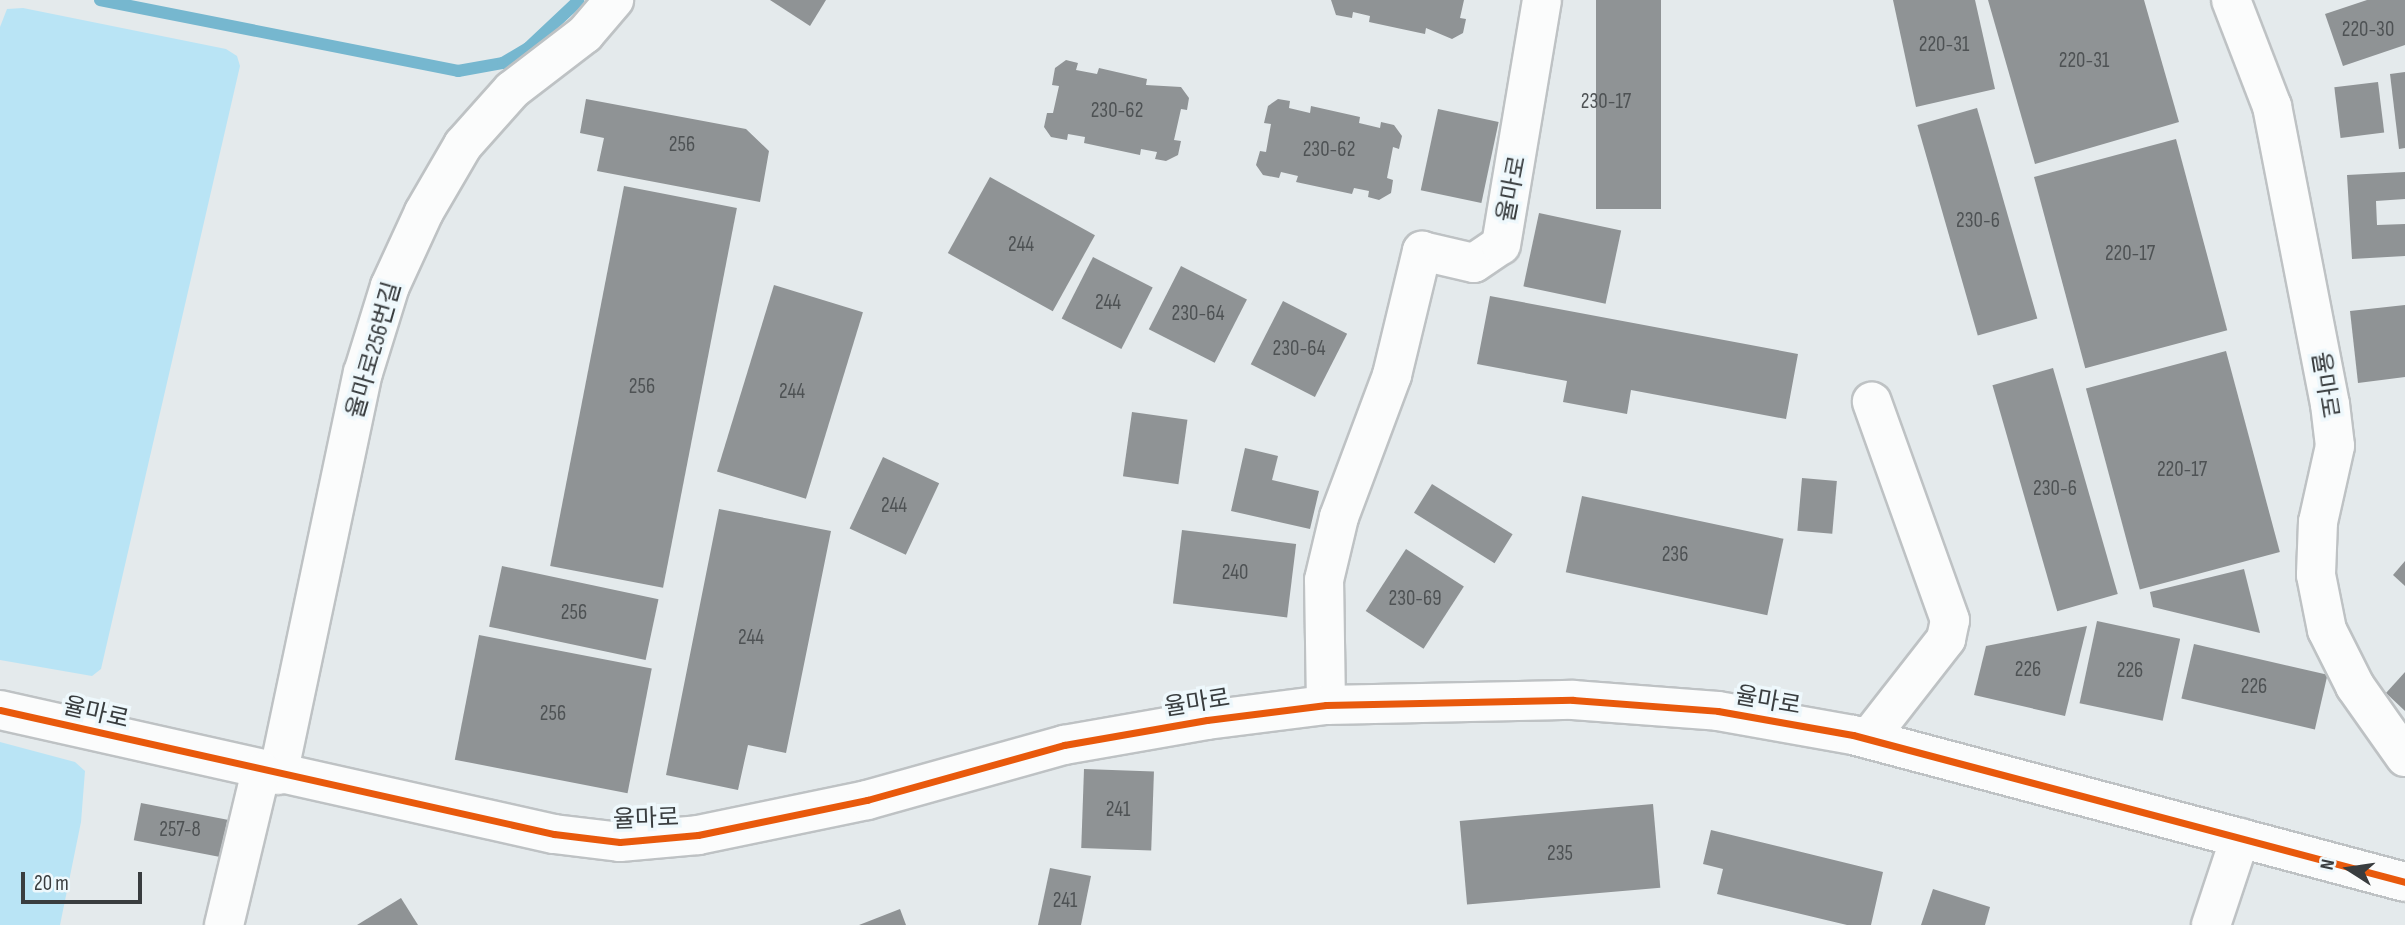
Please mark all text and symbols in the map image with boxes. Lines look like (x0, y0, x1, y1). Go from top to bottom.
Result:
house number: 220-30 (2342, 17, 2394, 43)
house number: 220-31 (1919, 32, 1969, 58)
house number: 220-31 (2059, 48, 2109, 74)
house number: 230-17 (1581, 89, 1631, 115)
house number: 230-62 (1091, 98, 1143, 124)
house number: 256 (669, 132, 695, 158)
house number: 230-62 (1303, 137, 1355, 163)
street label: 율마로 (1492, 154, 1532, 224)
house number: 230-6 (1956, 208, 2000, 234)
house number: 244 (1008, 232, 1034, 258)
house number: 220-17 (2105, 241, 2155, 267)
street label: 율마로256번길 (341, 279, 407, 421)
house number: 244 (1095, 290, 1121, 316)
house number: 230-64 (1172, 301, 1224, 327)
house number: 230-64 (1273, 336, 1325, 362)
street label: 율마로 (2306, 350, 2344, 420)
house number: 256 (629, 374, 655, 400)
house number: 244 (779, 379, 805, 405)
house number: 220-17 (2157, 457, 2207, 483)
house number: 230-6 (2033, 476, 2077, 502)
house number: 244 (881, 493, 907, 519)
house number: 236 (1662, 542, 1688, 568)
house number: 240 (1222, 560, 1248, 586)
house number: 230-69 (1389, 586, 1441, 612)
house number: 256 (561, 600, 587, 626)
house number: 244 (738, 625, 764, 651)
house number: 226 (2015, 657, 2041, 683)
house number: 226 (2117, 658, 2143, 684)
house number: 226 (2241, 674, 2267, 700)
street label: 율마로 (1733, 681, 1803, 721)
street label: 율마로 (1162, 684, 1232, 722)
street label: 율마로 (60, 692, 132, 734)
house number: 256 (540, 701, 566, 727)
house number: 241 (1106, 797, 1130, 823)
street label: 율마로 (612, 803, 680, 835)
house number: 257-8 (159, 817, 201, 843)
north arrow (2314, 834, 2384, 904)
house number: 235 (1547, 841, 1573, 867)
text: N (2316, 857, 2340, 872)
scale bar (24, 858, 145, 902)
text: 20 m (34, 871, 69, 896)
house number: 241 (1053, 888, 1077, 914)

